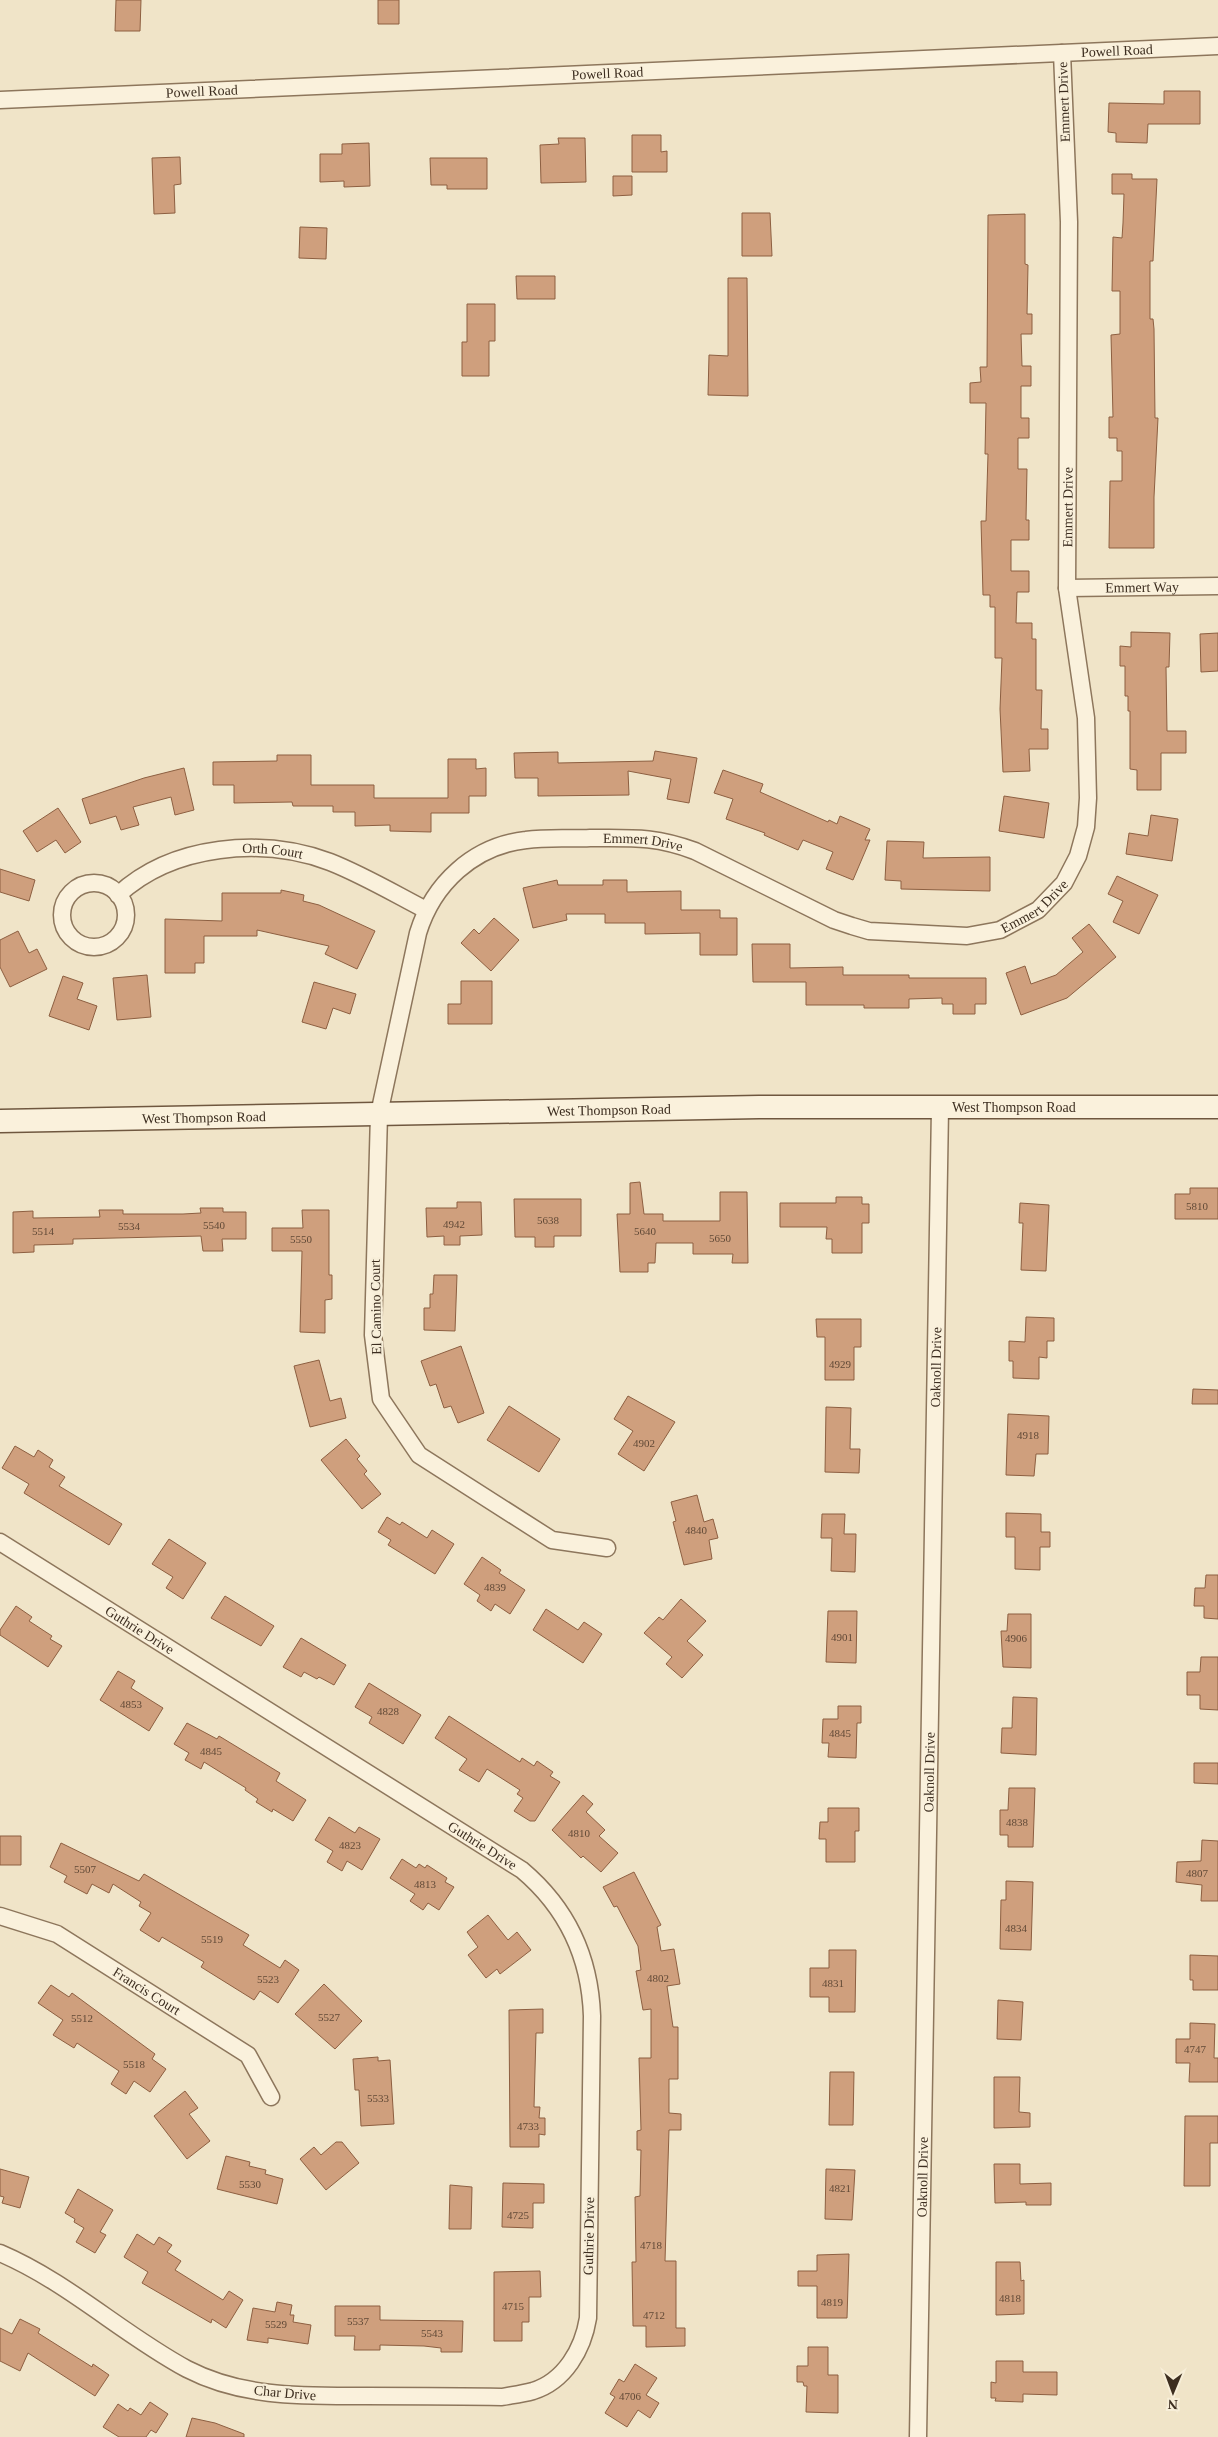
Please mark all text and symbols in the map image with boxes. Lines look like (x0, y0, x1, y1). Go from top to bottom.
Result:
street label: Powell Road (1081, 41, 1153, 60)
street label: Emmert Drive (1055, 62, 1073, 142)
street label: Powell Road (571, 64, 644, 82)
street label: Powell Road (166, 82, 238, 100)
street label: Emmert Drive (1060, 467, 1075, 548)
street label: Emmert Way (1105, 579, 1179, 595)
street label: Emmert Drive (603, 830, 685, 854)
street label: Orth Court (242, 840, 304, 861)
street label: Emmert Drive (998, 876, 1071, 936)
street label: West Thompson Road (952, 1100, 1076, 1115)
street label: West Thompson Road (547, 1101, 671, 1118)
street label: West Thompson Road (142, 1109, 266, 1126)
house number: 5810 (1186, 1200, 1209, 1212)
house number: 5638 (537, 1214, 560, 1226)
house number: 4942 (443, 1218, 465, 1230)
house number: 5540 (203, 1219, 226, 1231)
house number: 5534 (118, 1220, 141, 1232)
house number: 5514 (32, 1225, 55, 1237)
house number: 5640 (634, 1225, 657, 1237)
house number: 5650 (709, 1232, 732, 1244)
house number: 5550 (290, 1233, 313, 1245)
street label: El Camino Court (368, 1259, 384, 1355)
street label: Oaknoll Drive (928, 1327, 944, 1408)
house number: 4929 (829, 1358, 852, 1370)
house number: 4918 (1017, 1429, 1040, 1441)
house number: 4902 (633, 1437, 655, 1449)
house number: 4840 (685, 1524, 708, 1536)
house number: 4839 (484, 1581, 507, 1593)
street label: Guthrie Drive (103, 1603, 177, 1657)
house number: 4901 (831, 1631, 853, 1643)
house number: 4906 (1005, 1632, 1028, 1644)
house number: 4853 (120, 1698, 143, 1710)
house number: 4828 (377, 1705, 400, 1717)
house number: 4845 (829, 1727, 852, 1739)
street label: Oaknoll Drive (921, 1732, 937, 1812)
house number: 4845 (200, 1745, 223, 1757)
house number: 4838 (1006, 1816, 1029, 1828)
street label: Guthrie Drive (446, 1818, 520, 1872)
house number: 4810 (568, 1827, 591, 1839)
house number: 4823 (339, 1839, 362, 1851)
house number: 5507 (74, 1863, 97, 1875)
house number: 4807 (1186, 1867, 1209, 1879)
house number: 4813 (414, 1878, 437, 1890)
house number: 4834 (1005, 1922, 1028, 1934)
house number: 5519 (201, 1933, 224, 1945)
street label: Francis Court (110, 1964, 183, 2018)
house number: 4802 (647, 1972, 669, 1984)
house number: 5523 (257, 1973, 280, 1985)
house number: 4831 (822, 1977, 844, 1989)
house number: 5527 (318, 2011, 341, 2023)
house number: 5512 (71, 2012, 93, 2024)
house number: 4747 (1184, 2043, 1207, 2055)
house number: 5518 (123, 2058, 146, 2070)
house number: 5533 (367, 2092, 390, 2104)
house number: 4733 (517, 2120, 540, 2132)
street label: Oaknoll Drive (914, 2137, 930, 2217)
house number: 5530 (239, 2178, 262, 2190)
house number: 4821 (829, 2182, 851, 2194)
street label: Guthrie Drive (581, 2197, 597, 2275)
house number: 4725 (507, 2209, 530, 2221)
house number: 4718 (640, 2239, 663, 2251)
house number: 4818 (999, 2292, 1022, 2304)
house number: 4819 (821, 2296, 844, 2308)
house number: 4715 (502, 2300, 525, 2312)
house number: 4712 (643, 2309, 665, 2321)
house number: 5537 (347, 2315, 370, 2327)
house number: 5529 (265, 2318, 288, 2330)
house number: 5543 (421, 2327, 444, 2339)
north arrow (1148, 2367, 1198, 2417)
street label: Char Drive (253, 2383, 317, 2403)
house number: 4706 (619, 2390, 642, 2402)
text: N (1168, 2397, 1178, 2412)

